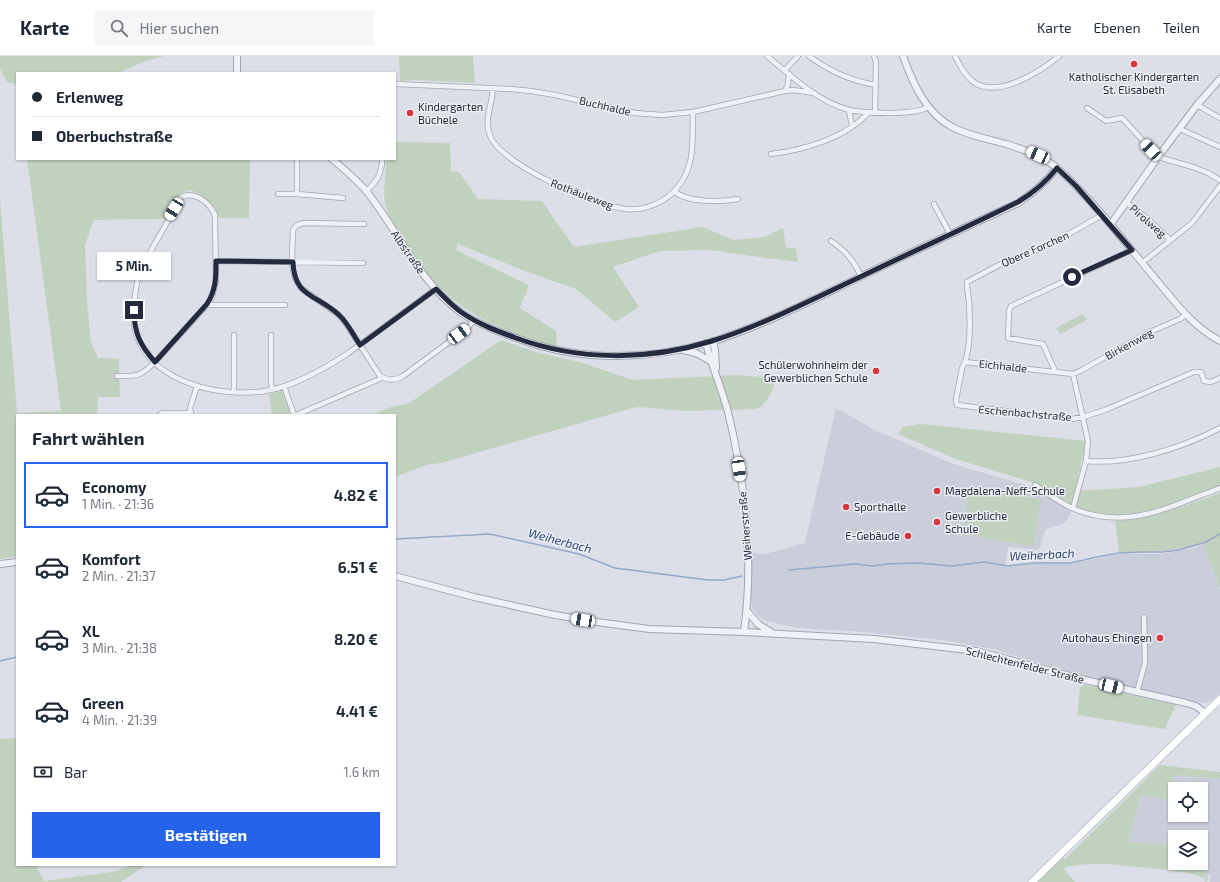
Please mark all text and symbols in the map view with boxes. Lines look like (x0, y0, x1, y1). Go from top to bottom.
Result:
search box (94, 10, 374, 46)
text: Karte (20, 16, 70, 39)
icon: search (108, 17, 130, 39)
text: Hier suchen (140, 19, 219, 37)
text: Karte (1037, 19, 1072, 36)
text: Ebenen (1094, 19, 1141, 36)
text: Teilen (1163, 19, 1200, 36)
marker: Katholischer Kindergarten St. Elisabeth (1129, 59, 1139, 69)
place label: Katholischer Kindergarten St. Elisabeth (1069, 70, 1199, 96)
text: Erlenweg (56, 88, 123, 106)
street label: Buchhalde (578, 93, 632, 118)
place label: Kindergarten Büchele (418, 100, 483, 126)
marker: Kindergarten Büchele (405, 108, 415, 118)
text: Oberbuchstraße (56, 127, 173, 145)
car (1138, 137, 1164, 163)
car (1025, 145, 1051, 165)
street label: Rothäuleweg (549, 176, 615, 211)
car (163, 196, 185, 222)
street label: Pirolweg (1127, 201, 1169, 240)
street label: Albstraße (389, 228, 428, 276)
street label: Obere Forchen (999, 228, 1071, 269)
callout: 5 Min. (97, 252, 171, 280)
text: 5 Min. (116, 258, 152, 274)
route start (1063, 268, 1081, 286)
route end (125, 301, 143, 319)
car (446, 322, 472, 346)
street label: Birkenweg (1103, 325, 1155, 362)
street label: Eichhalde (978, 356, 1028, 375)
place label: Schülerwohnheim der Gewerblichen Schule (758, 358, 869, 384)
marker: Schülerwohnheim der Gewerblichen Schule (871, 366, 881, 376)
street label: Eschenbachstraße (978, 402, 1072, 423)
text: Fahrt wählen (32, 427, 145, 449)
car (731, 456, 747, 482)
icon: car (34, 477, 70, 513)
text: Economy (82, 478, 147, 496)
place label: Magdalena-Neff-Schule (945, 484, 1065, 497)
text: 4.82 € (334, 486, 378, 504)
marker: Magdalena-Neff-Schule (932, 486, 942, 496)
street label: Weiherstraße (735, 491, 754, 561)
text: 1 Min. · 21:36 (82, 496, 154, 512)
place label: Sporthalle (854, 500, 906, 513)
marker: Sporthalle (841, 502, 851, 512)
place label: Gewerbliche Schule (945, 509, 1007, 535)
marker: Gewerbliche Schule (932, 517, 942, 527)
water label: Weiherbach (527, 525, 594, 555)
place label: E-Gebäude (845, 529, 900, 542)
marker: E-Gebäude (903, 531, 913, 541)
water label: Weiherbach (1009, 545, 1075, 563)
icon: car (34, 549, 70, 585)
text: Komfort (82, 550, 141, 568)
text: 6.51 € (338, 558, 378, 576)
text: 2 Min. · 21:37 (82, 568, 156, 584)
car (570, 612, 596, 628)
icon: car (34, 621, 70, 657)
text: XL (82, 622, 100, 640)
text: 8.20 € (334, 630, 378, 648)
place label: Autohaus Ehingen (1062, 631, 1152, 644)
marker: Autohaus Ehingen (1155, 633, 1165, 643)
text: 3 Min. · 21:38 (82, 640, 157, 656)
street label: Schlechtenfelder Straße (965, 644, 1086, 686)
car (1098, 677, 1124, 695)
icon: car (34, 693, 70, 729)
text: Green (82, 694, 124, 712)
text: 4.41 € (336, 702, 378, 720)
text: 4 Min. · 21:39 (82, 712, 157, 728)
icon: cash (32, 761, 54, 783)
text: Bar (64, 763, 88, 781)
text: 1.6 km (344, 764, 380, 780)
map controls (1168, 782, 1208, 870)
button: locate (1168, 782, 1208, 822)
button: Bestätigen (32, 812, 380, 858)
button: layers (1168, 830, 1208, 870)

